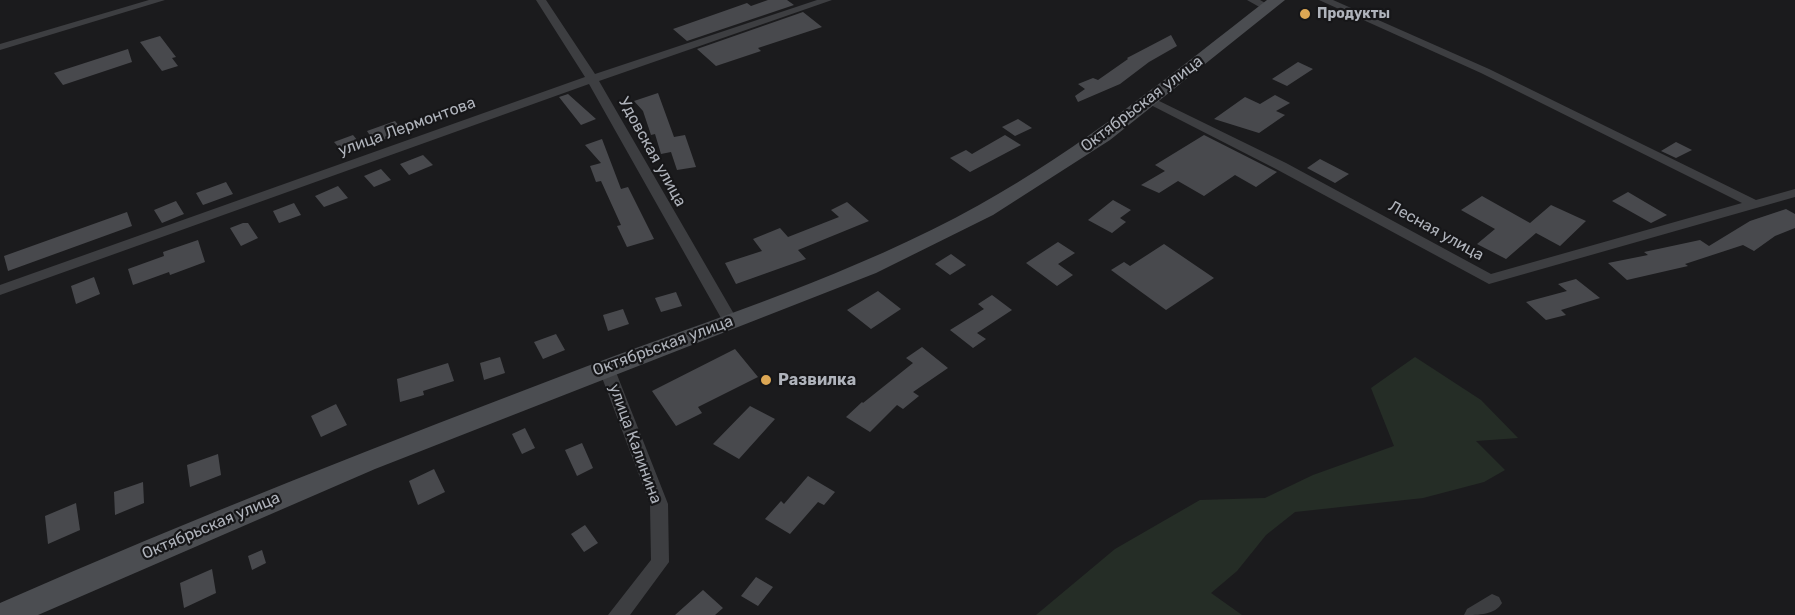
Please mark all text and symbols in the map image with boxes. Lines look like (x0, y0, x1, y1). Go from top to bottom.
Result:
place label: Продукты (1317, 6, 1390, 22)
marker: Продукты (1298, 7, 1312, 21)
street label: Октябрьская улица (1077, 52, 1207, 156)
street label: улица Лермонтова (336, 93, 478, 161)
street label: Удовская улица (614, 94, 690, 210)
street label: Лесная улица (1385, 197, 1487, 265)
street label: Октябрьская улица (590, 312, 736, 380)
place label: Развилка (778, 370, 856, 390)
marker: Развилка (759, 373, 773, 387)
street label: улица Калинина (604, 381, 666, 507)
street label: Октябрьская улица (139, 488, 283, 564)

